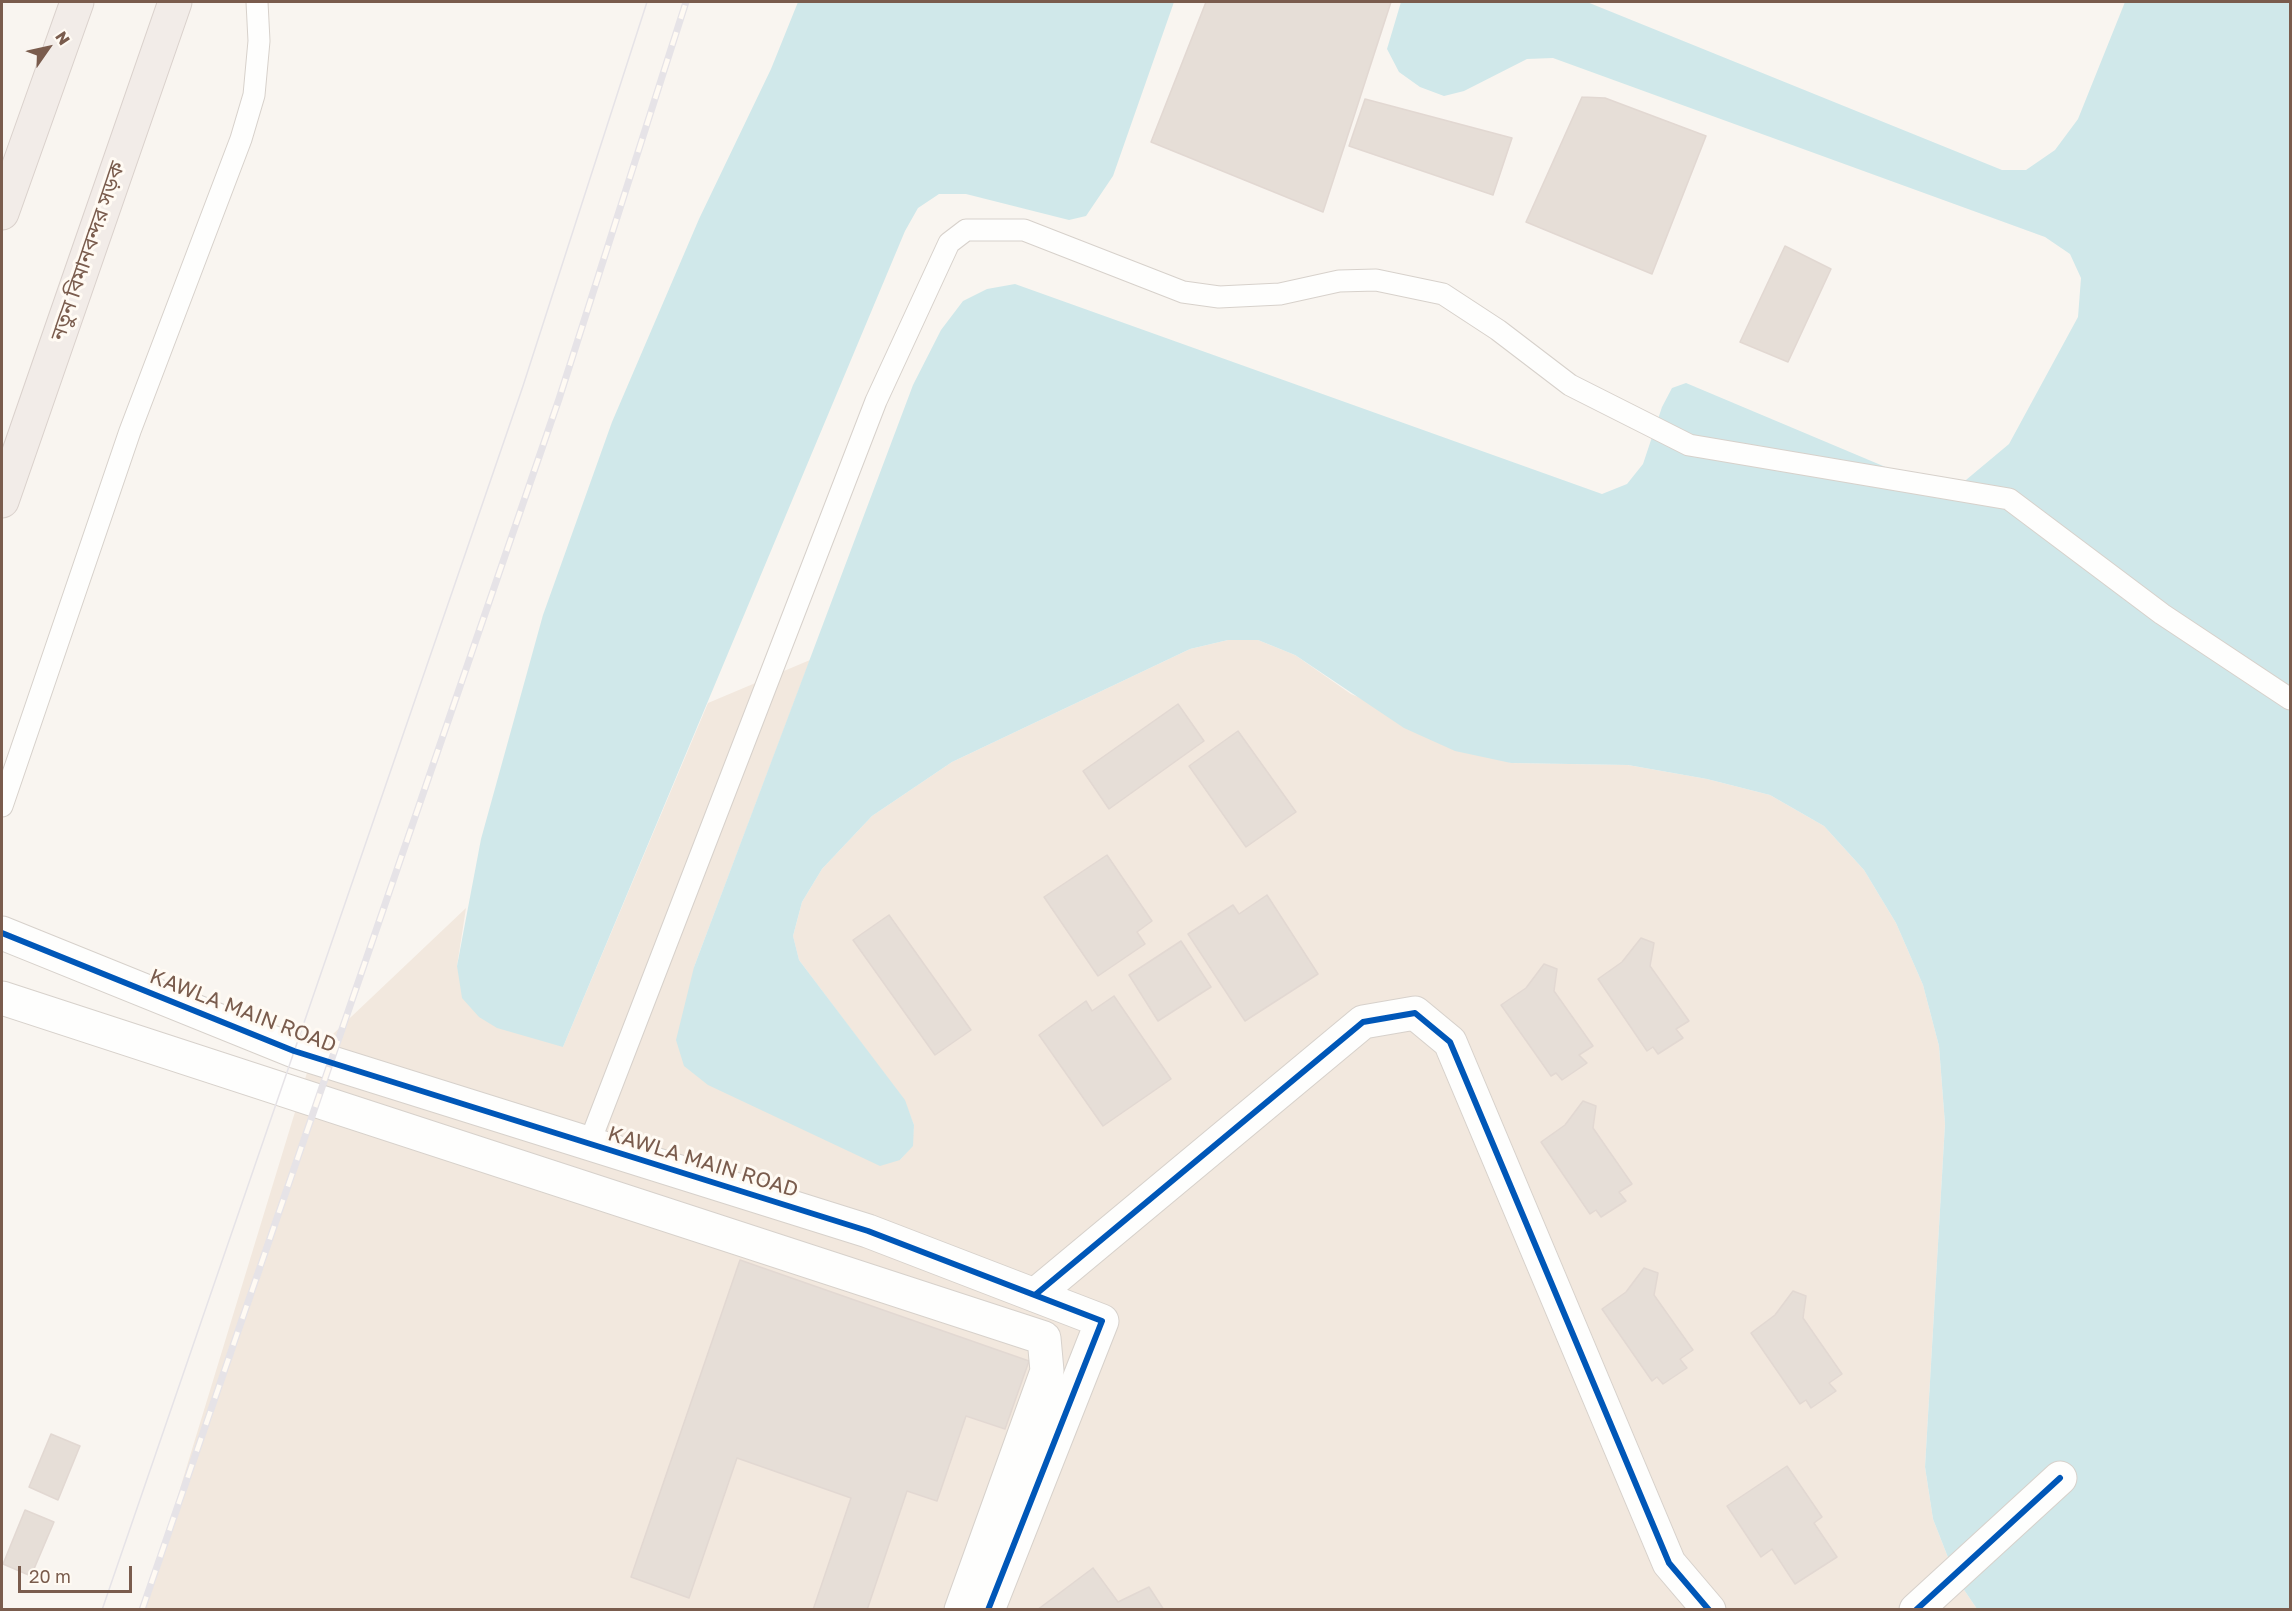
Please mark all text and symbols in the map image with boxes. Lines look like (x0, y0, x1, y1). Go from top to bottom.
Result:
north arrow (18, 18, 78, 78)
text: N (51, 27, 75, 49)
street label: নতুন বিমানবন্দর সড়ক (46, 158, 130, 344)
street label: KAWLA MAIN ROAD (146, 964, 340, 1058)
street label: KAWLA MAIN ROAD (605, 1121, 801, 1203)
scale bar (21, 1554, 135, 1592)
text: 20 m (29, 1565, 71, 1587)

